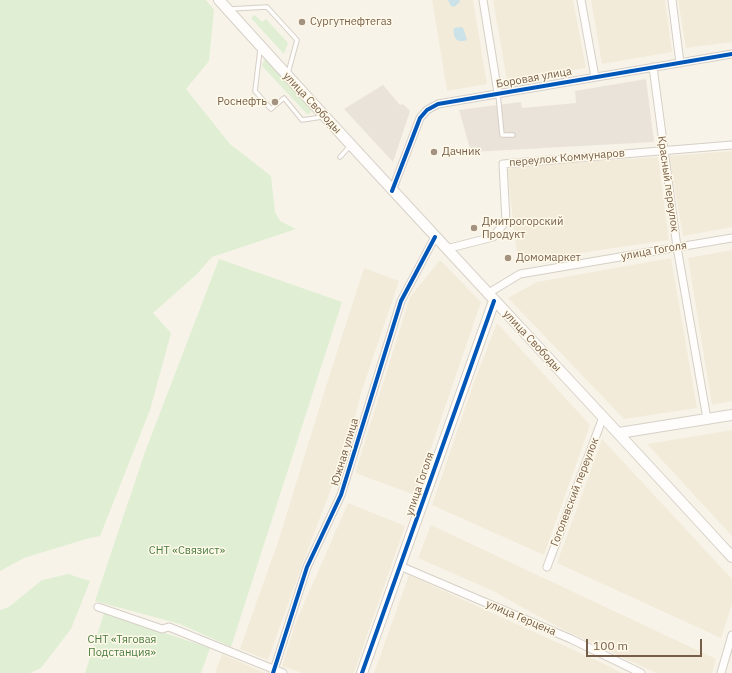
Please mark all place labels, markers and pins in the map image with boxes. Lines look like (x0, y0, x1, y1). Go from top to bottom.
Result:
place label: Сургутнефтегаз (310, 15, 392, 29)
marker: Сургутнефтегаз (297, 17, 307, 27)
place label: Роснефть (217, 95, 267, 109)
marker: Роснефть (270, 97, 280, 107)
place label: Дачник (442, 145, 481, 159)
marker: Дачник (429, 147, 439, 157)
place label: Дмитрогорский Продукт (482, 215, 563, 241)
marker: Дмитрогорский Продукт (469, 223, 479, 233)
place label: Домомаркет (516, 251, 581, 265)
marker: Домомаркет (503, 253, 513, 263)

